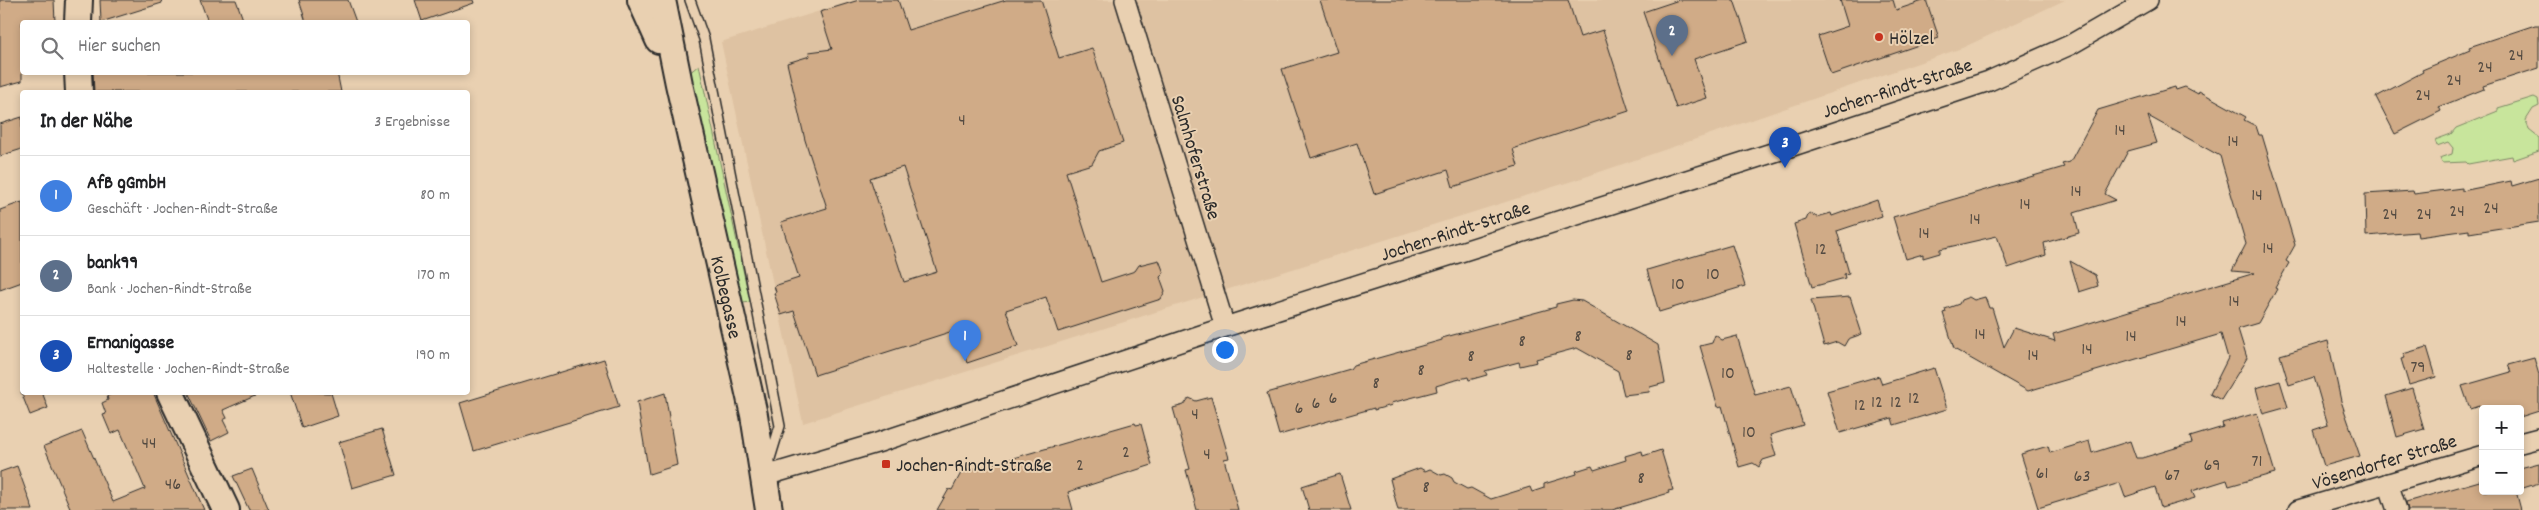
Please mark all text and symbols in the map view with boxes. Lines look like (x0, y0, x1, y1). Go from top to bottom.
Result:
pin: 2 (1656, 15, 1688, 56)
search box (20, 20, 470, 75)
place label: Hölzel (1889, 26, 1934, 54)
marker: Hölzel (1873, 31, 1885, 43)
icon: search (38, 34, 66, 62)
text: Hier suchen (78, 34, 161, 61)
house number: 24 (2508, 44, 2524, 69)
street label: Jochen-Rindt-Straße (1820, 52, 1977, 127)
house number: 24 (2477, 56, 2493, 81)
house number: 24 (2446, 69, 2462, 94)
house number: 24 (2415, 84, 2431, 109)
street label: Salmhoferstraße (1162, 92, 1226, 224)
text: In der Nähe (40, 108, 132, 138)
house number: 4 (958, 109, 966, 134)
text: 3 Ergebnisse (374, 111, 450, 134)
house number: 14 (2114, 119, 2126, 144)
pin: 3 (1769, 127, 1801, 168)
house number: 14 (2227, 130, 2239, 155)
text: AfB gGmbH (87, 171, 166, 198)
house number: 14 (2070, 180, 2082, 205)
text: 1 (54, 184, 58, 207)
text: 80 m (420, 184, 450, 207)
house number: 14 (2251, 184, 2263, 209)
house number: 14 (2019, 193, 2031, 218)
street label: Jochen-Rindt-Straße (1378, 195, 1535, 270)
house number: 24 (2483, 197, 2499, 222)
text: Geschäft · Jochen-Rindt-Straße (87, 198, 278, 221)
house number: 24 (2449, 200, 2465, 225)
house number: 24 (2382, 203, 2398, 228)
house number: 24 (2416, 203, 2432, 228)
house number: 14 (1969, 208, 1981, 233)
house number: 14 (1918, 222, 1930, 247)
house number: 14 (2262, 237, 2274, 262)
house number: 12 (1815, 238, 1827, 263)
text: bank99 (87, 251, 138, 278)
street label: Kolbegasse (701, 253, 747, 342)
house number: 10 (1706, 263, 1720, 288)
text: 2 (53, 264, 60, 287)
text: 170 m (417, 264, 450, 287)
house number: 10 (1671, 273, 1685, 298)
text: Bank · Jochen-Rindt-Straße (87, 278, 252, 301)
house number: 14 (2228, 290, 2240, 315)
house number: 14 (2175, 310, 2187, 335)
pin: 1 (949, 320, 981, 361)
house number: 14 (1974, 323, 1986, 348)
house number: 8 (1574, 325, 1582, 350)
house number: 14 (2125, 325, 2137, 350)
house number: 8 (1518, 330, 1526, 355)
text: Ernanigasse (87, 331, 174, 358)
your location (1212, 337, 1238, 363)
house number: 14 (2081, 338, 2093, 363)
text: 3 (52, 344, 60, 367)
text: 190 m (416, 344, 450, 367)
house number: 8 (1625, 344, 1633, 369)
house number: 14 (2027, 344, 2039, 369)
house number: 8 (1467, 345, 1475, 370)
house number: 79 (2410, 356, 2426, 381)
text: Haltestelle · Jochen-Rindt-Straße (87, 358, 289, 381)
house number: 8 (1417, 359, 1425, 384)
house number: 10 (1721, 362, 1735, 387)
house number: 8 (1372, 372, 1380, 397)
house number: 6 (1329, 387, 1337, 412)
house number: 12 (1908, 387, 1920, 412)
house number: 12 (1871, 391, 1883, 416)
house number: 12 (1890, 391, 1902, 416)
house number: 6 (1312, 392, 1320, 417)
house number: 12 (1854, 394, 1866, 419)
house number: 6 (1295, 397, 1303, 422)
house number: 4 (1191, 403, 1199, 428)
map controls (2479, 405, 2524, 495)
button: + (2479, 405, 2524, 450)
house number: 10 (1742, 421, 1756, 446)
street label: Vösendorfer Straße (2309, 429, 2461, 499)
house number: 44 (142, 432, 156, 457)
house number: 2 (1122, 441, 1130, 466)
house number: 4 (1203, 443, 1211, 468)
house number: 71 (2252, 450, 2262, 475)
button: − (2479, 450, 2524, 495)
place label: Jochen-Rindt-Straße (896, 453, 1052, 481)
house number: 2 (1076, 454, 1084, 479)
house number: 69 (2203, 454, 2221, 479)
marker: Jochen-Rindt-Straße (880, 458, 892, 470)
house number: 61 (2036, 462, 2048, 487)
house number: 67 (2164, 464, 2180, 489)
house number: 63 (2074, 465, 2090, 490)
house number: 8 (1637, 467, 1645, 492)
house number: 46 (165, 473, 181, 498)
house number: 8 (1422, 476, 1430, 501)

